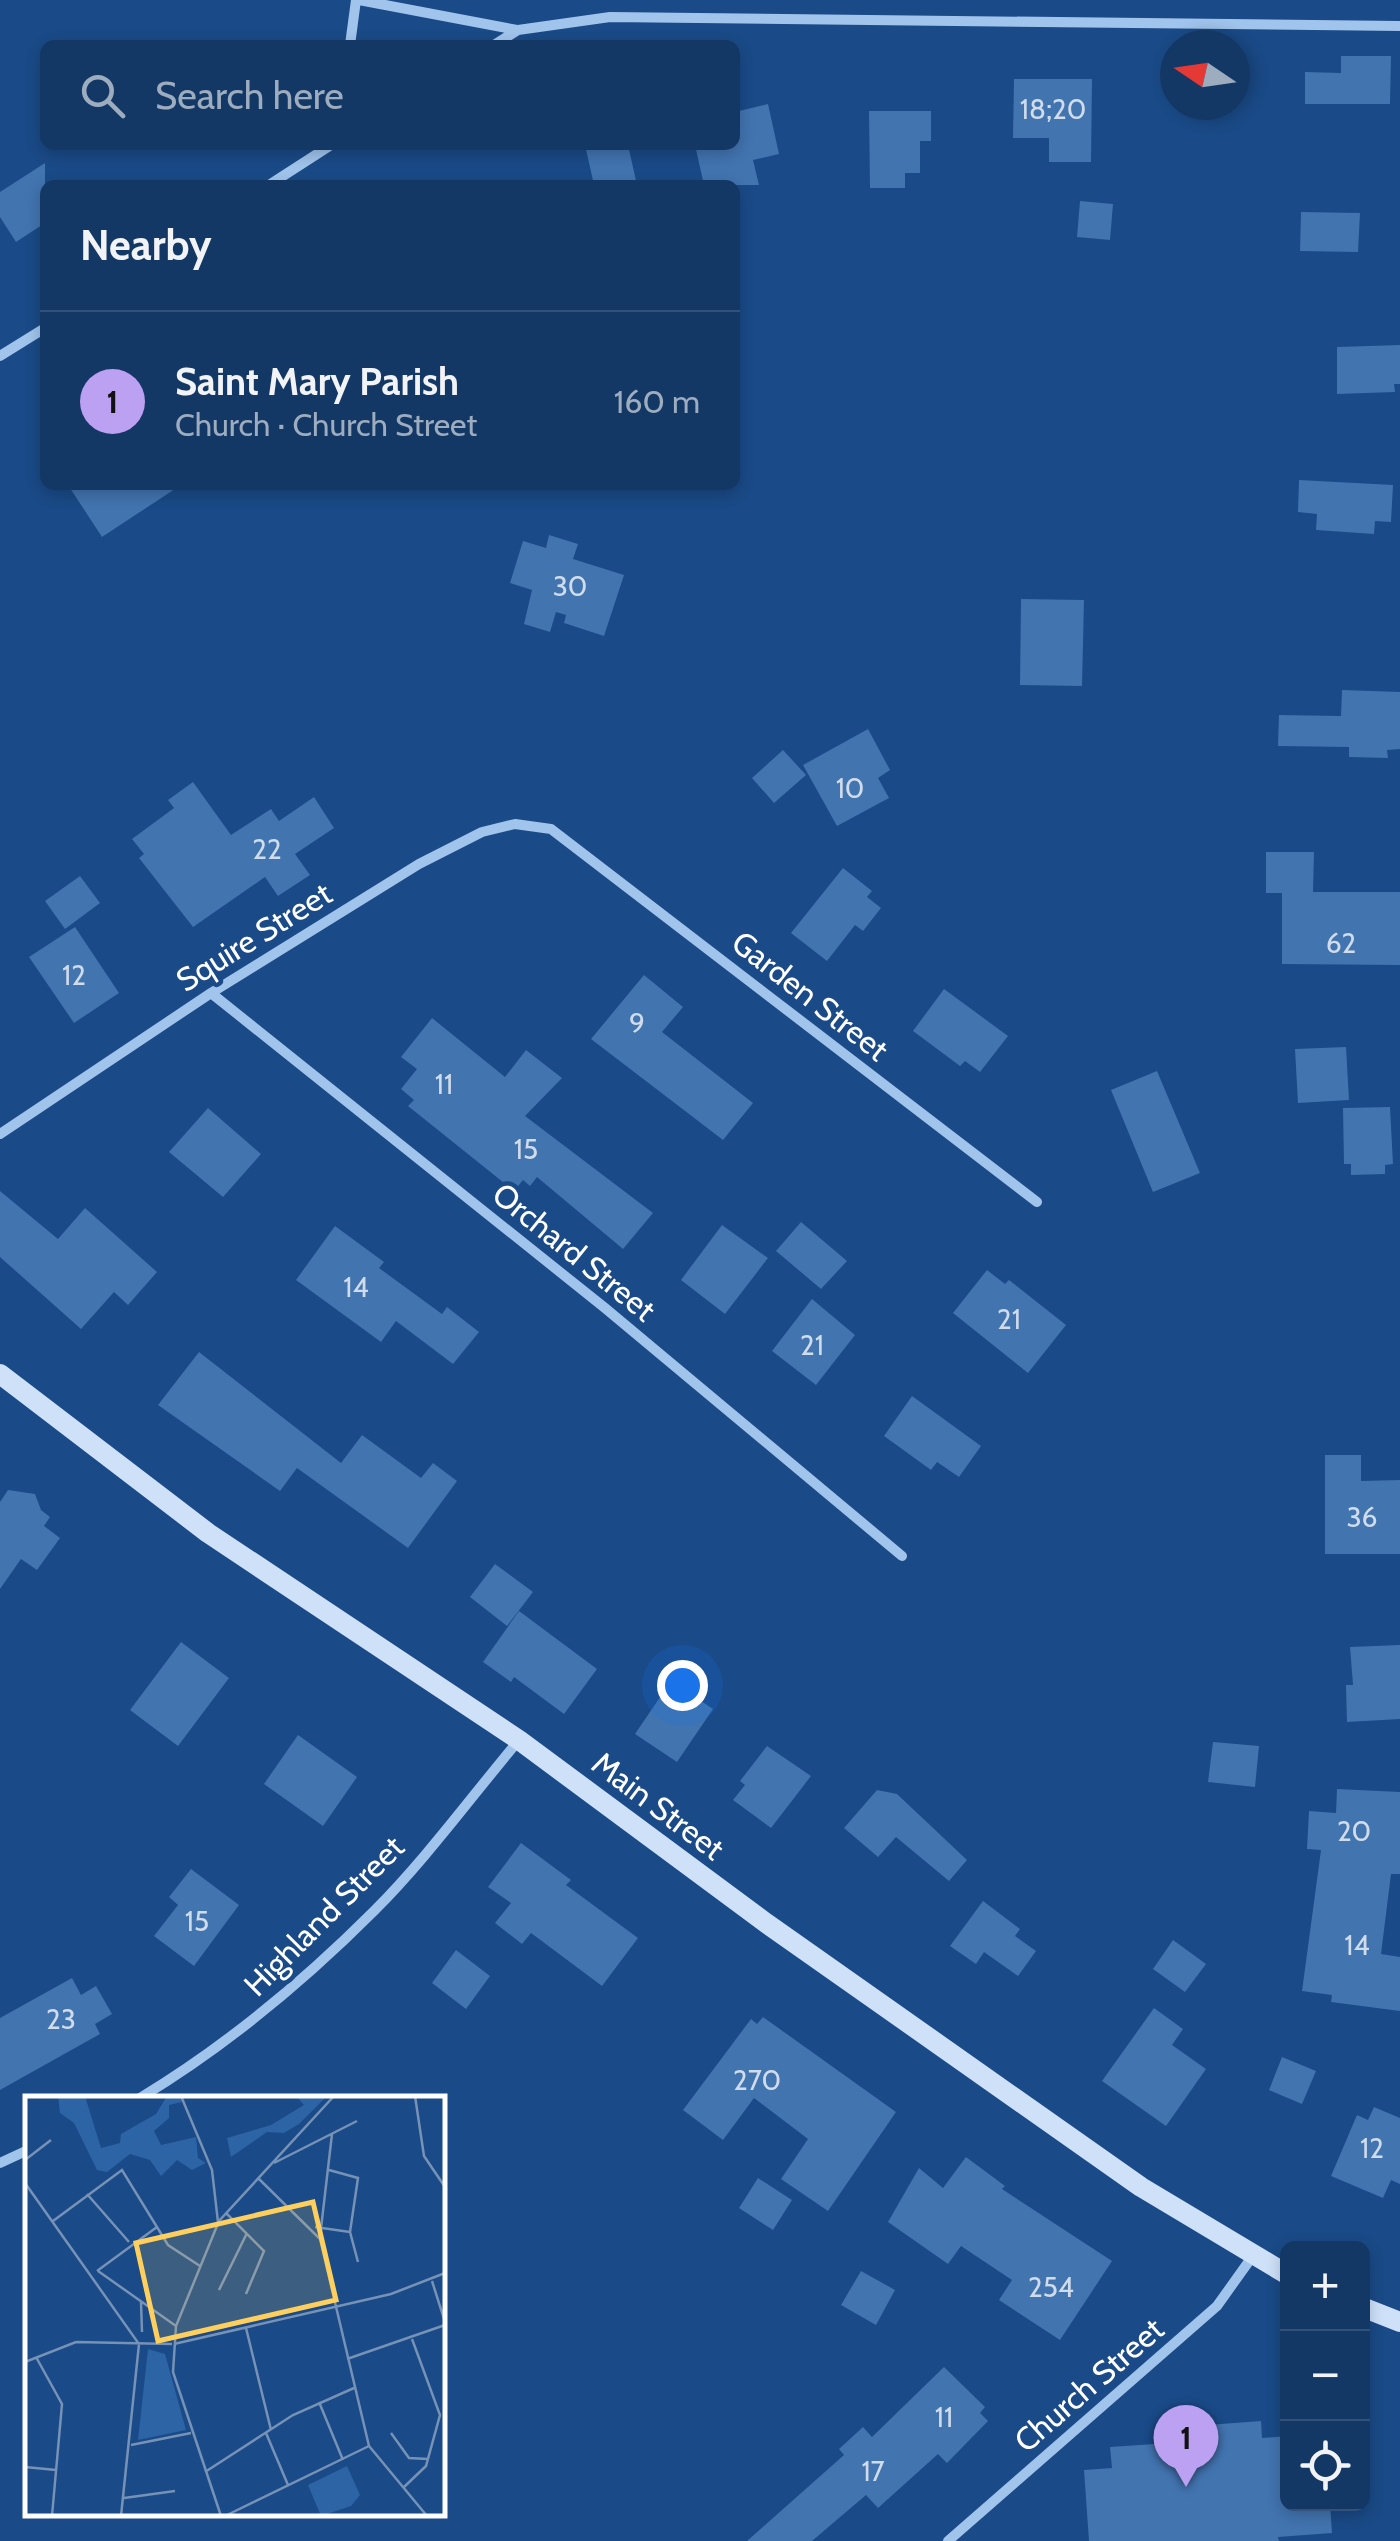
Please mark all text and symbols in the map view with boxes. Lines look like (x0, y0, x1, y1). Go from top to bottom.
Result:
north arrow (1160, 30, 1250, 120)
search box (40, 40, 740, 150)
icon: search (75, 68, 130, 123)
text: Search here (155, 72, 344, 119)
house number: 18;20 (1020, 92, 1086, 126)
text: Nearby (80, 219, 212, 271)
text: Saint Mary Parish (175, 358, 459, 405)
text: 1 (107, 382, 118, 421)
text: 160 m (614, 382, 700, 421)
text: Church · Church Street (175, 405, 477, 444)
house number: 30 (553, 569, 587, 603)
house number: 10 (836, 771, 864, 805)
house number: 22 (252, 832, 282, 866)
street label: Squire Street (169, 873, 339, 1000)
street label: Garden Street (724, 922, 897, 1069)
house number: 62 (1326, 926, 1356, 960)
house number: 12 (62, 958, 86, 992)
house number: 9 (629, 1006, 645, 1040)
house number: 11 (435, 1067, 453, 1101)
house number: 15 (514, 1132, 538, 1166)
street label: Orchard Street (485, 1174, 664, 1329)
house number: 14 (343, 1270, 369, 1304)
house number: 21 (997, 1302, 1021, 1336)
house number: 21 (800, 1328, 824, 1362)
house number: 36 (1346, 1500, 1378, 1534)
your location (657, 1660, 708, 1711)
street label: Main Street (585, 1743, 732, 1868)
house number: 20 (1337, 1814, 1371, 1848)
street label: Highland Street (235, 1827, 412, 2004)
house number: 15 (185, 1904, 209, 1938)
house number: 14 (1344, 1928, 1370, 1962)
house number: 23 (46, 2002, 76, 2036)
house number: 270 (733, 2063, 781, 2097)
inset map (25, 2096, 445, 2516)
house number: 12 (1360, 2131, 1384, 2165)
map controls (1280, 2241, 1370, 2511)
button: + (1280, 2241, 1370, 2331)
house number: 254 (1028, 2270, 1074, 2304)
street label: Church Street (1006, 2309, 1171, 2460)
button: − (1280, 2331, 1370, 2421)
house number: 11 (935, 2400, 953, 2434)
pin: 1 (1154, 2404, 1218, 2487)
button: locate (1280, 2421, 1370, 2511)
house number: 17 (861, 2454, 885, 2488)

